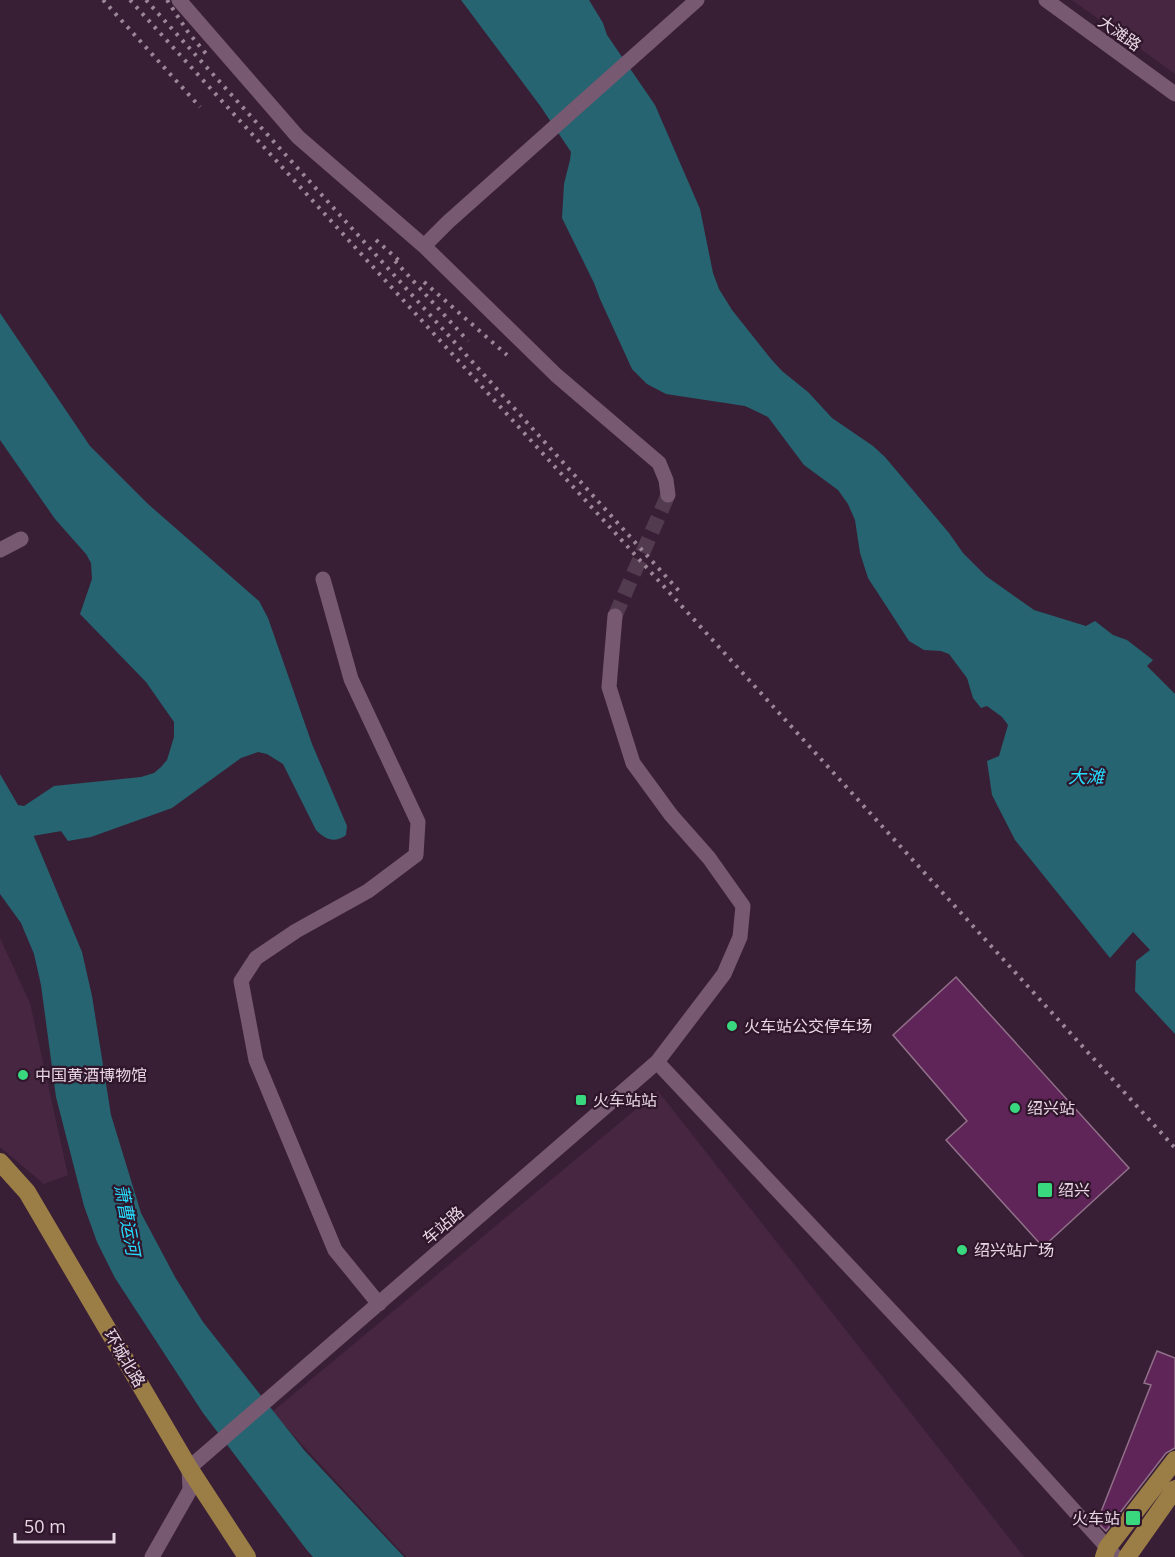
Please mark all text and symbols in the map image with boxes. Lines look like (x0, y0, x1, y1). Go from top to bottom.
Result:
street label: 大滩路 (1094, 10, 1146, 56)
water label: 大滩 (1068, 764, 1106, 788)
place label: 火车站公交停车场 (744, 1015, 872, 1037)
marker: 火车站公交停车场 (725, 1019, 739, 1033)
place label: 中国黄酒博物馆 (35, 1064, 147, 1086)
marker: 中国黄酒博物馆 (16, 1068, 30, 1082)
place label: 火车站站 (593, 1089, 657, 1111)
marker: 火车站站 (574, 1093, 588, 1107)
place label: 绍兴站 (1027, 1097, 1075, 1119)
marker: 绍兴站 (1008, 1101, 1022, 1115)
place label: 绍兴 (1058, 1179, 1090, 1201)
marker: 绍兴 (1036, 1181, 1054, 1199)
water label: 萧曹运河 (110, 1182, 147, 1260)
street label: 车站路 (418, 1201, 468, 1249)
place label: 绍兴站广场 (974, 1239, 1054, 1261)
marker: 绍兴站广场 (955, 1243, 969, 1257)
street label: 环城北路 (99, 1325, 151, 1391)
scale bar (15, 1506, 114, 1544)
place label: 火车站 (1072, 1507, 1120, 1529)
marker: 火车站 (1124, 1509, 1142, 1527)
text: 50 m (24, 1514, 66, 1538)

